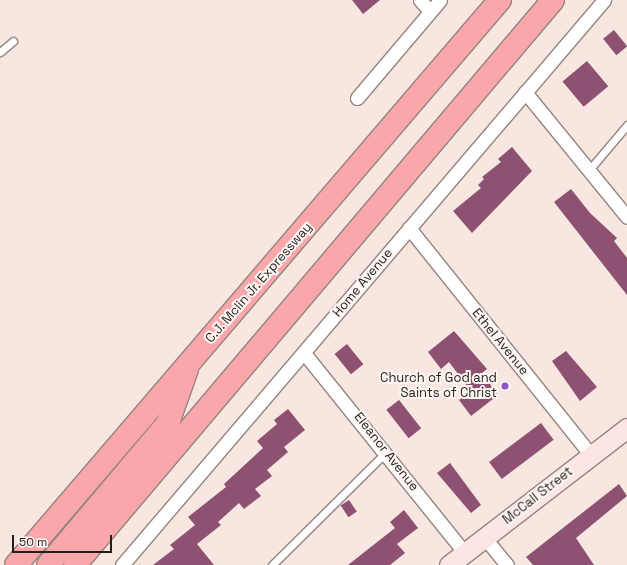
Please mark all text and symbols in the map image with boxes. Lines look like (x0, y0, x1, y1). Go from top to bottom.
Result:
street label: C.J. Mclin Jr. Expressway (202, 219, 316, 347)
street label: Home Avenue (330, 246, 396, 320)
street label: Ethel Avenue (468, 305, 532, 379)
place label: Church of God and Saints of Christ (380, 371, 497, 402)
marker: Church of God and Saints of Christ (500, 381, 510, 391)
street label: Eleanor Avenue (350, 409, 422, 495)
street label: McCall Street (500, 464, 576, 528)
scale bar (14, 527, 114, 553)
text: 50 m (19, 534, 47, 550)

